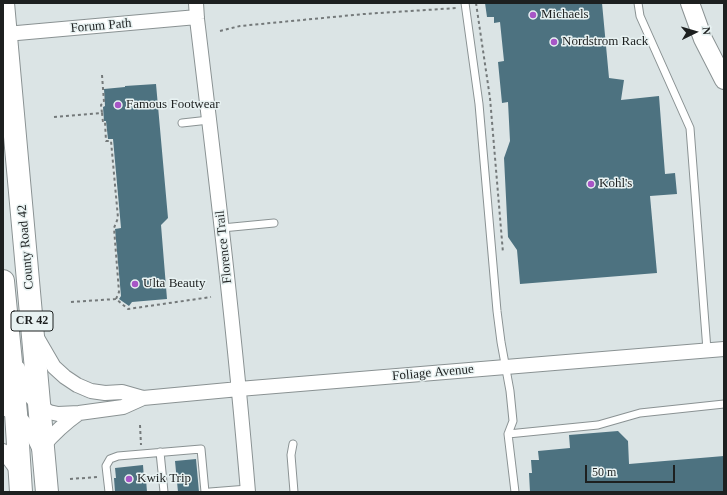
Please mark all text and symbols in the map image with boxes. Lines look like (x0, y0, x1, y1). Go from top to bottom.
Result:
place label: Michaels (541, 7, 589, 23)
marker: Michaels (528, 10, 538, 20)
north arrow (675, 12, 715, 52)
street label: Forum Path (70, 16, 132, 36)
text: N (701, 26, 713, 35)
place label: Nordstrom Rack (562, 34, 648, 50)
marker: Nordstrom Rack (549, 37, 559, 47)
place label: Famous Footwear (126, 97, 220, 113)
marker: Famous Footwear (113, 100, 123, 110)
place label: Kohl's (599, 176, 632, 192)
marker: Kohl's (586, 179, 596, 189)
street label: County Road 42 (15, 204, 37, 290)
street label: Florence Trail (212, 210, 236, 284)
place label: Ulta Beauty (143, 276, 205, 292)
marker: Ulta Beauty (130, 279, 140, 289)
road number: CR 42 (11, 311, 53, 331)
street label: Foliage Avenue (392, 362, 474, 384)
scale bar (587, 457, 677, 483)
text: 50 m (592, 465, 616, 479)
place label: Kwik Trip (137, 471, 191, 487)
marker: Kwik Trip (124, 474, 134, 484)

